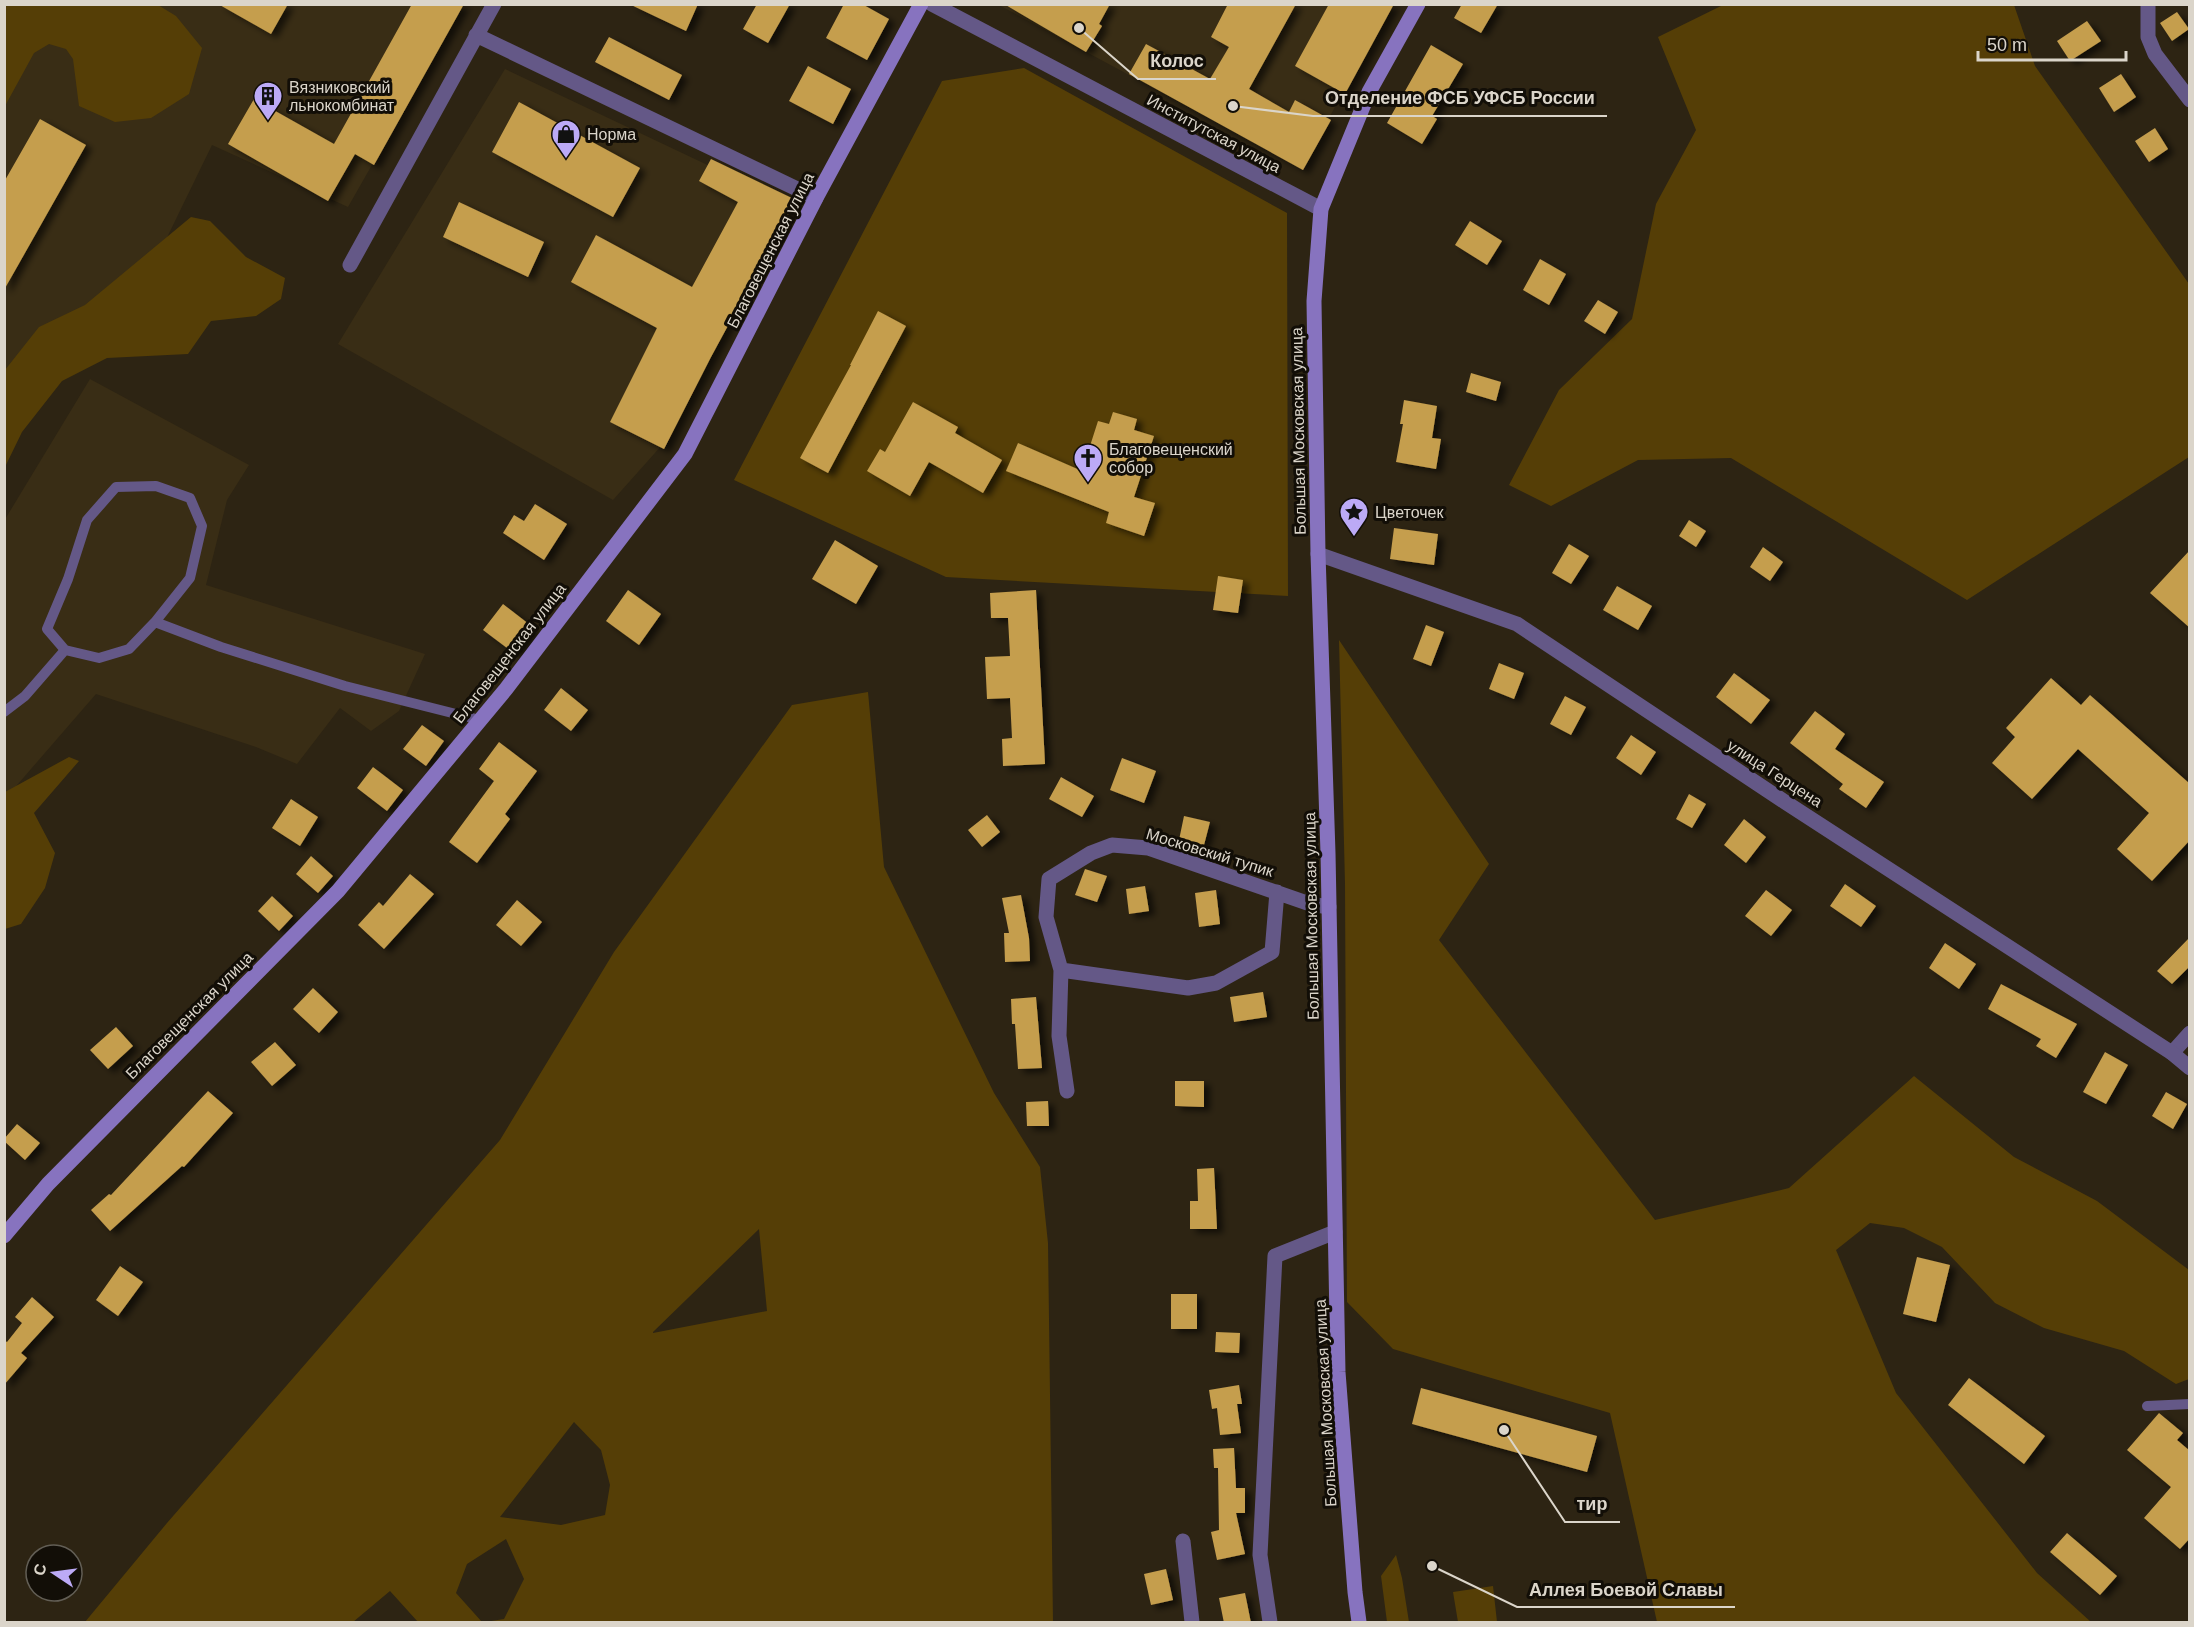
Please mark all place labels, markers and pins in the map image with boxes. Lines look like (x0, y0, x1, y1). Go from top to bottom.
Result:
callout: Колос (1138, 43, 1216, 79)
place label: Вязниковский льнокомбинат (289, 79, 395, 114)
building icon: Вязниковский льнокомбинат (252, 80, 284, 122)
callout: Отделение ФСБ УФСБ России (1313, 80, 1607, 116)
shop icon: Норма (550, 118, 582, 160)
place label: Норма (587, 126, 636, 143)
place label: Благовещенский собор (1109, 441, 1233, 476)
church icon: Благовещенский собор (1072, 442, 1104, 484)
place icon: Цветочек (1338, 496, 1370, 538)
place label: Цветочек (1375, 504, 1444, 521)
callout: тир (1565, 1486, 1620, 1522)
callout: Аллея Боевой Славы (1517, 1571, 1735, 1607)

